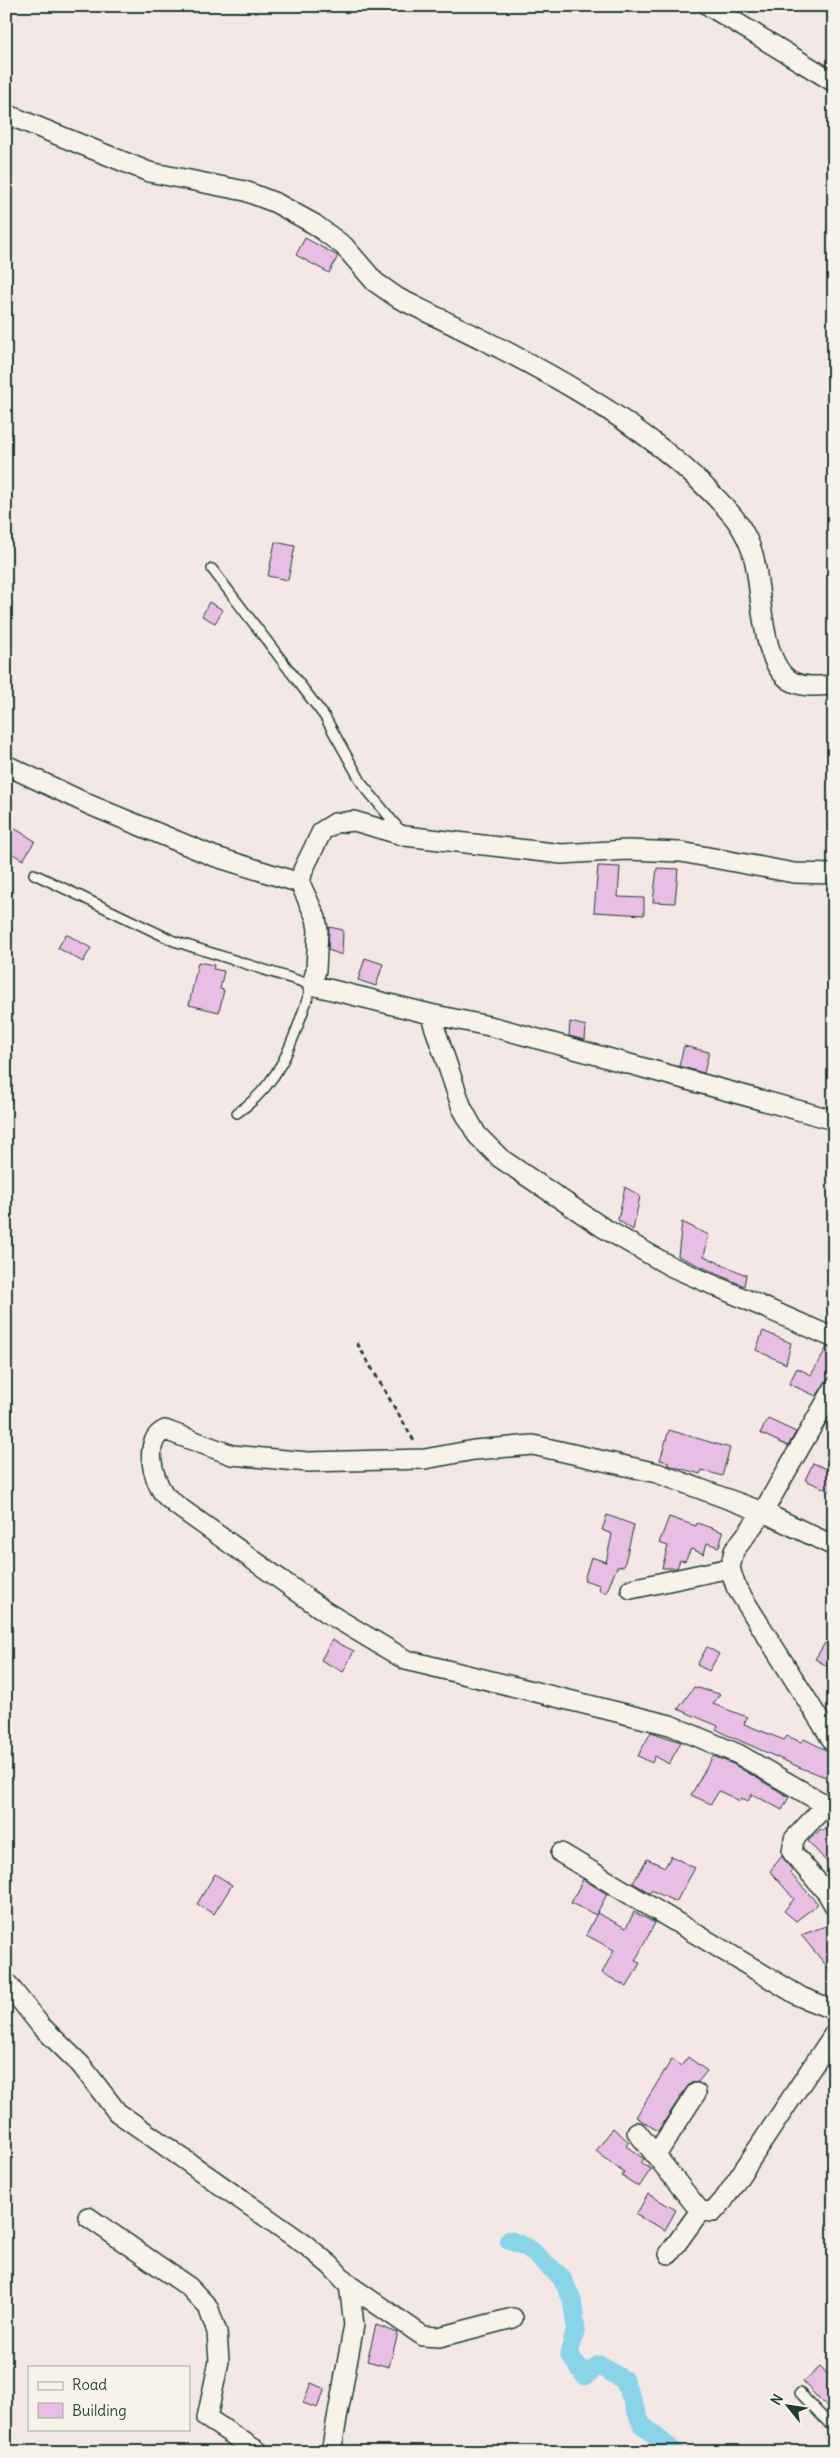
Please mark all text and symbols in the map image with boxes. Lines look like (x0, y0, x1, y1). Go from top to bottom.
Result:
legend (28, 2366, 190, 2430)
text: Road (72, 2375, 107, 2394)
north arrow (762, 2380, 812, 2430)
text: N (767, 2391, 787, 2408)
text: Building (72, 2401, 127, 2420)

